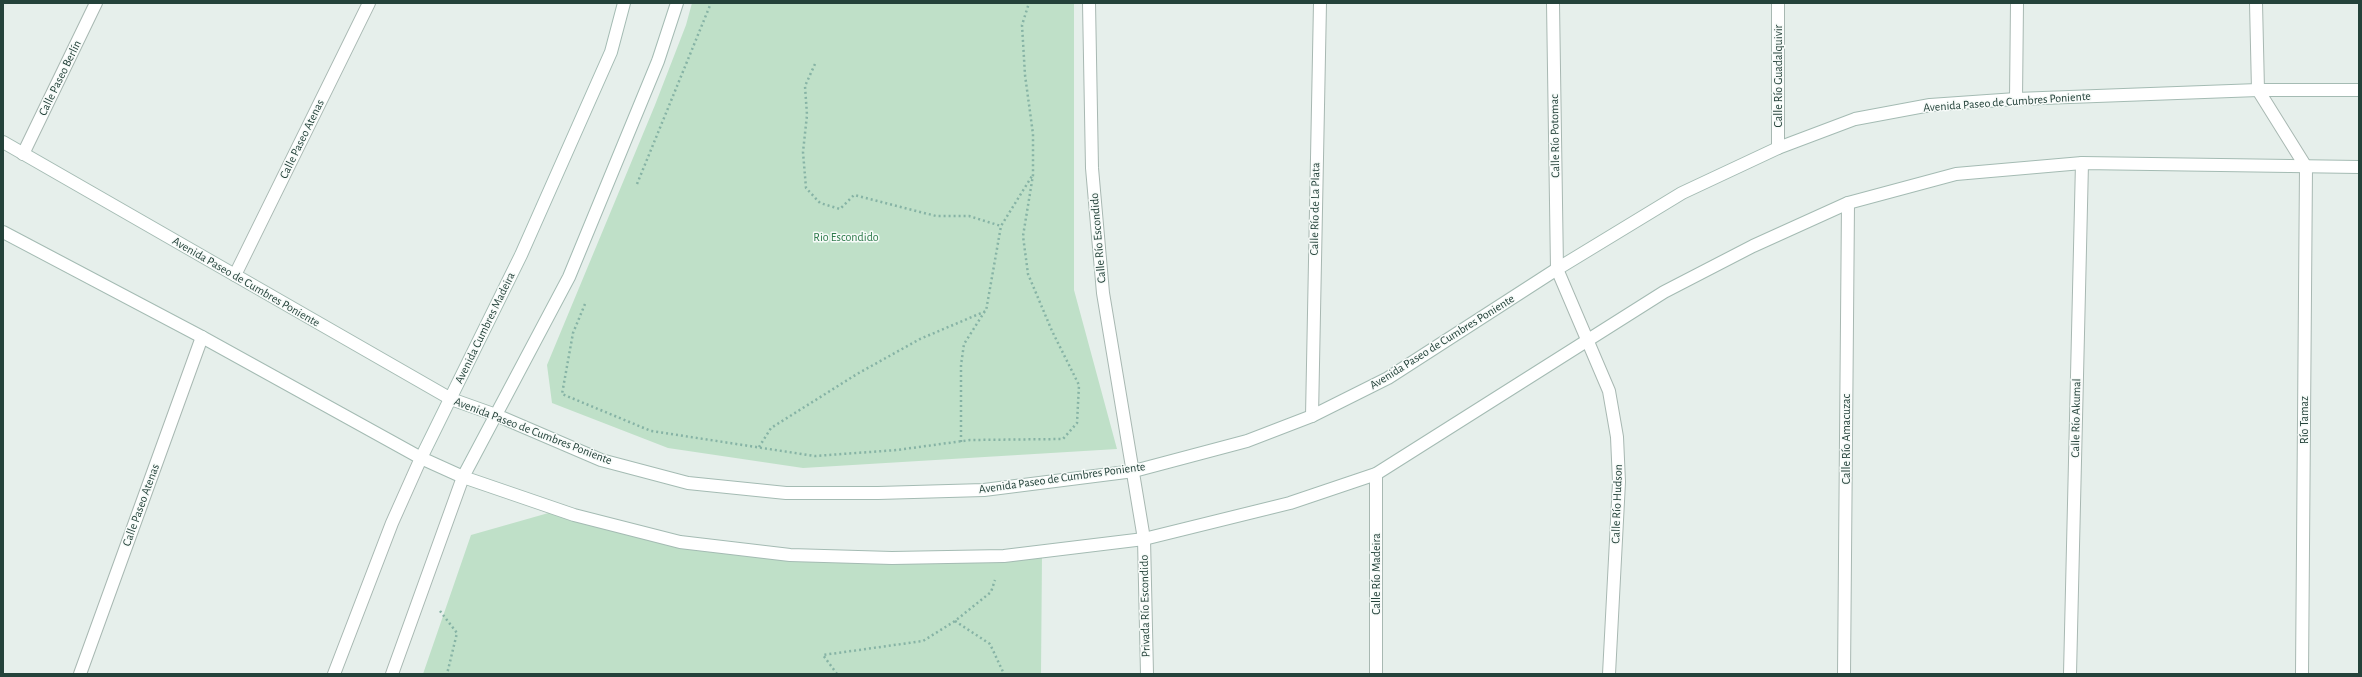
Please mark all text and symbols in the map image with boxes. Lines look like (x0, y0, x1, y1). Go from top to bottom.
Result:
street label: Calle Río Guadalquivir (1771, 25, 1785, 127)
street label: Calle Paseo Berlín (35, 38, 85, 118)
street label: Avenida Paseo de Cumbres Poniente (1923, 89, 2091, 115)
street label: Calle Río Potomac (1547, 94, 1563, 178)
street label: Calle Paseo Atenas (277, 97, 327, 181)
street label: Calle Río de La Plata (1307, 162, 1323, 256)
street label: Calle Río Escondido (1087, 192, 1109, 284)
park label: Rio Escondido (813, 230, 879, 244)
street label: Avenida Paseo de Cumbres Poniente (170, 234, 322, 330)
street label: Avenida Cumbres Madeira (452, 270, 518, 386)
street label: Avenida Paseo de Cumbres Poniente (1367, 291, 1517, 393)
street label: Calle Río Akumal (2068, 378, 2084, 458)
street label: Avenida Paseo de Cumbres Poniente (452, 394, 614, 468)
street label: Calle Río Amacuzac (1839, 394, 1853, 484)
street label: Río Tamaz (2297, 396, 2311, 444)
street label: Avenida Paseo de Cumbres Poniente (978, 459, 1146, 497)
street label: Calle Paseo Atenas (119, 462, 163, 548)
street label: Calle Río Hudson (1608, 464, 1626, 544)
street label: Calle Río Madeira (1369, 533, 1383, 615)
street label: Privada Río Escondido (1137, 555, 1153, 657)

